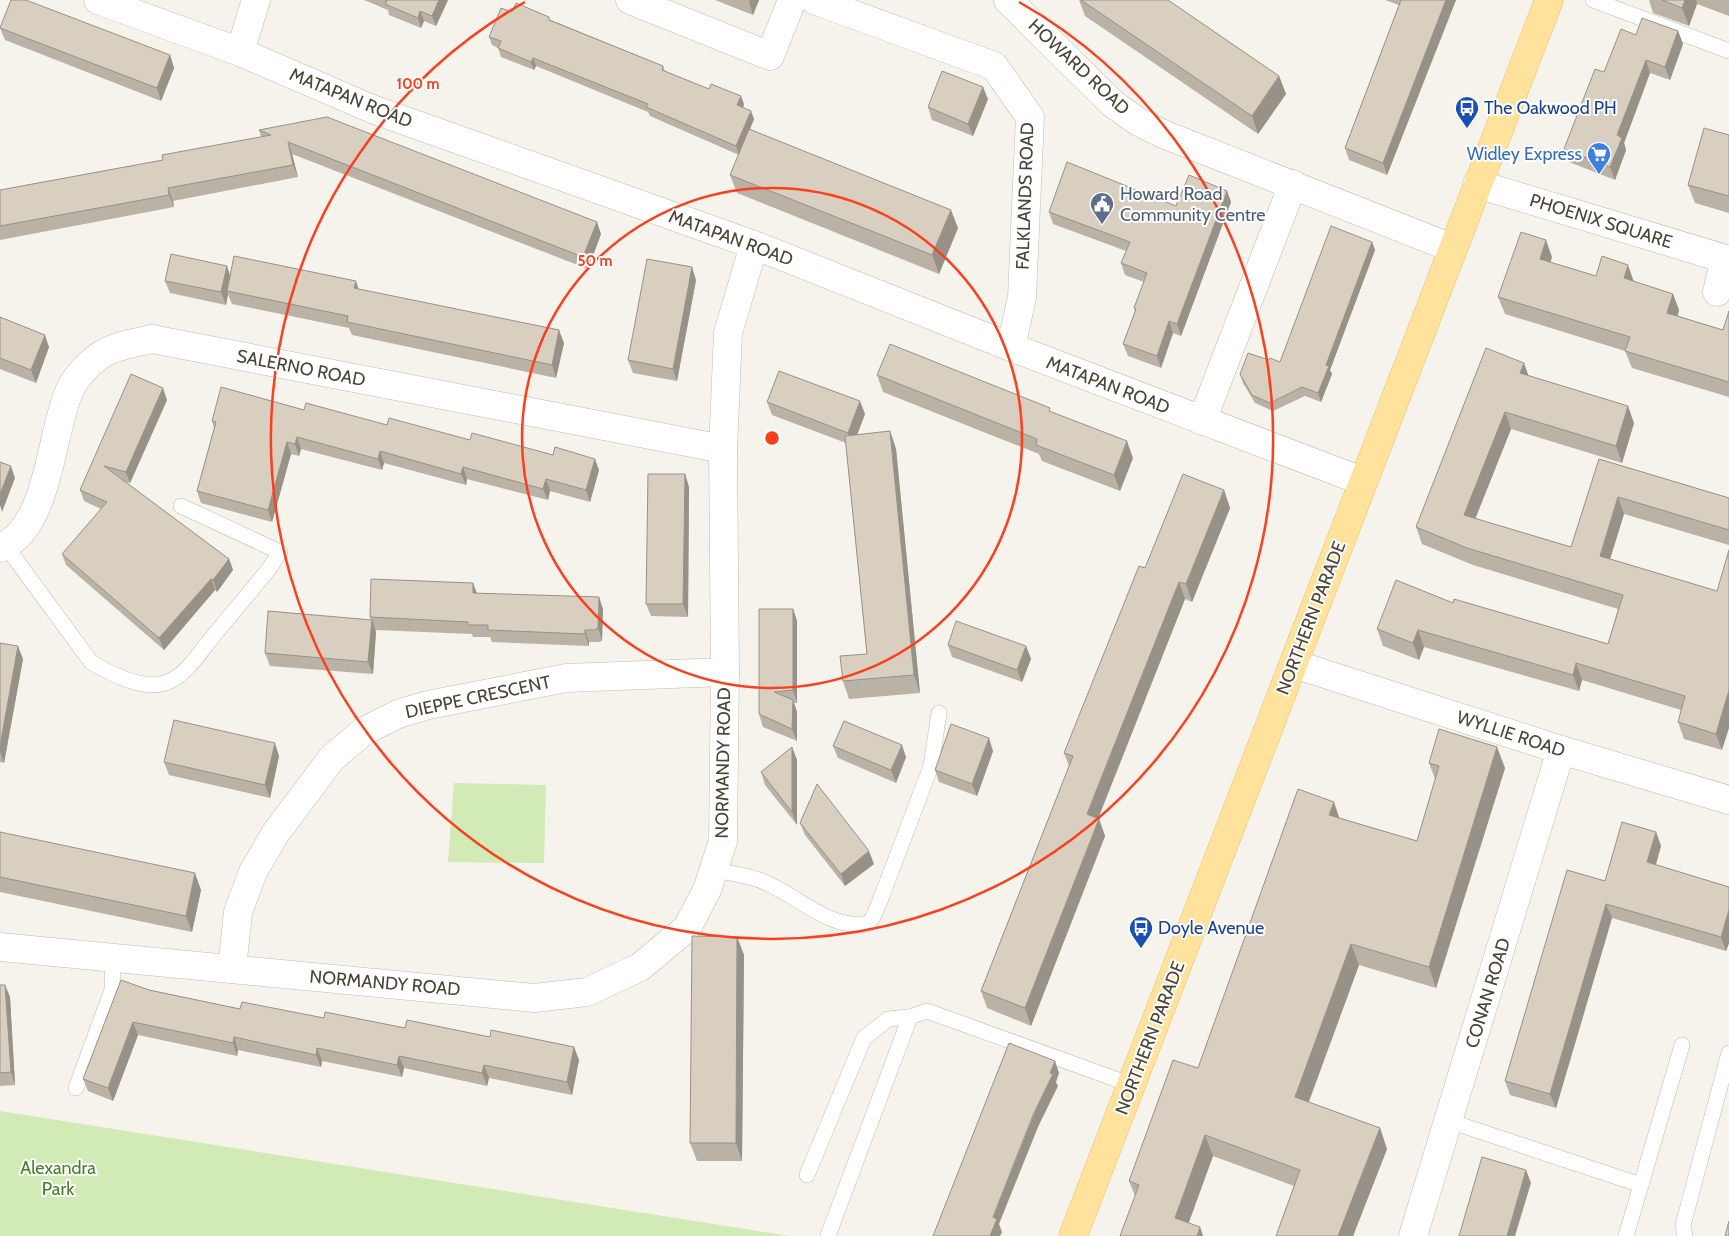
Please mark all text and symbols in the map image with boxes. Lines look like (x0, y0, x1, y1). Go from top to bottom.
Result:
street label: HOWARD ROAD (1024, 14, 1134, 120)
street label: MATAPAN ROAD (286, 63, 416, 133)
text: 100 m (396, 75, 440, 93)
bus stop icon: The Oakwood PH (1454, 95, 1480, 129)
place label: The Oakwood PH (1484, 97, 1617, 119)
street label: FALKLANDS ROAD (1011, 122, 1039, 270)
supermarket icon: Widley Express (1586, 141, 1612, 175)
place label: Widley Express (1467, 143, 1582, 165)
place label: Howard Road Community Centre (1120, 183, 1266, 226)
street label: PHOENIX SQUARE (1527, 189, 1675, 253)
public building icon: Howard Road Community Centre (1089, 191, 1115, 225)
street label: MATAPAN ROAD (666, 205, 796, 271)
text: 50 m (577, 252, 613, 270)
street label: SALERNO ROAD (235, 345, 367, 391)
street label: MATAPAN ROAD (1043, 351, 1173, 419)
centre of rings (763, 429, 781, 447)
street label: NORTHERN PARADE (1272, 538, 1350, 698)
street label: DIEPPE CRESCENT (403, 671, 553, 723)
street label: NORMANDY ROAD (711, 687, 735, 839)
street label: WYLLIE ROAD (1454, 706, 1568, 762)
bus stop icon: Doyle Avenue (1128, 915, 1154, 949)
place label: Doyle Avenue (1158, 917, 1264, 939)
street label: CONAN ROAD (1461, 935, 1515, 1051)
street label: NORTHERN PARADE (1111, 958, 1189, 1118)
street label: NORMANDY ROAD (309, 965, 461, 1001)
park label: Alexandra Park (20, 1157, 96, 1200)

